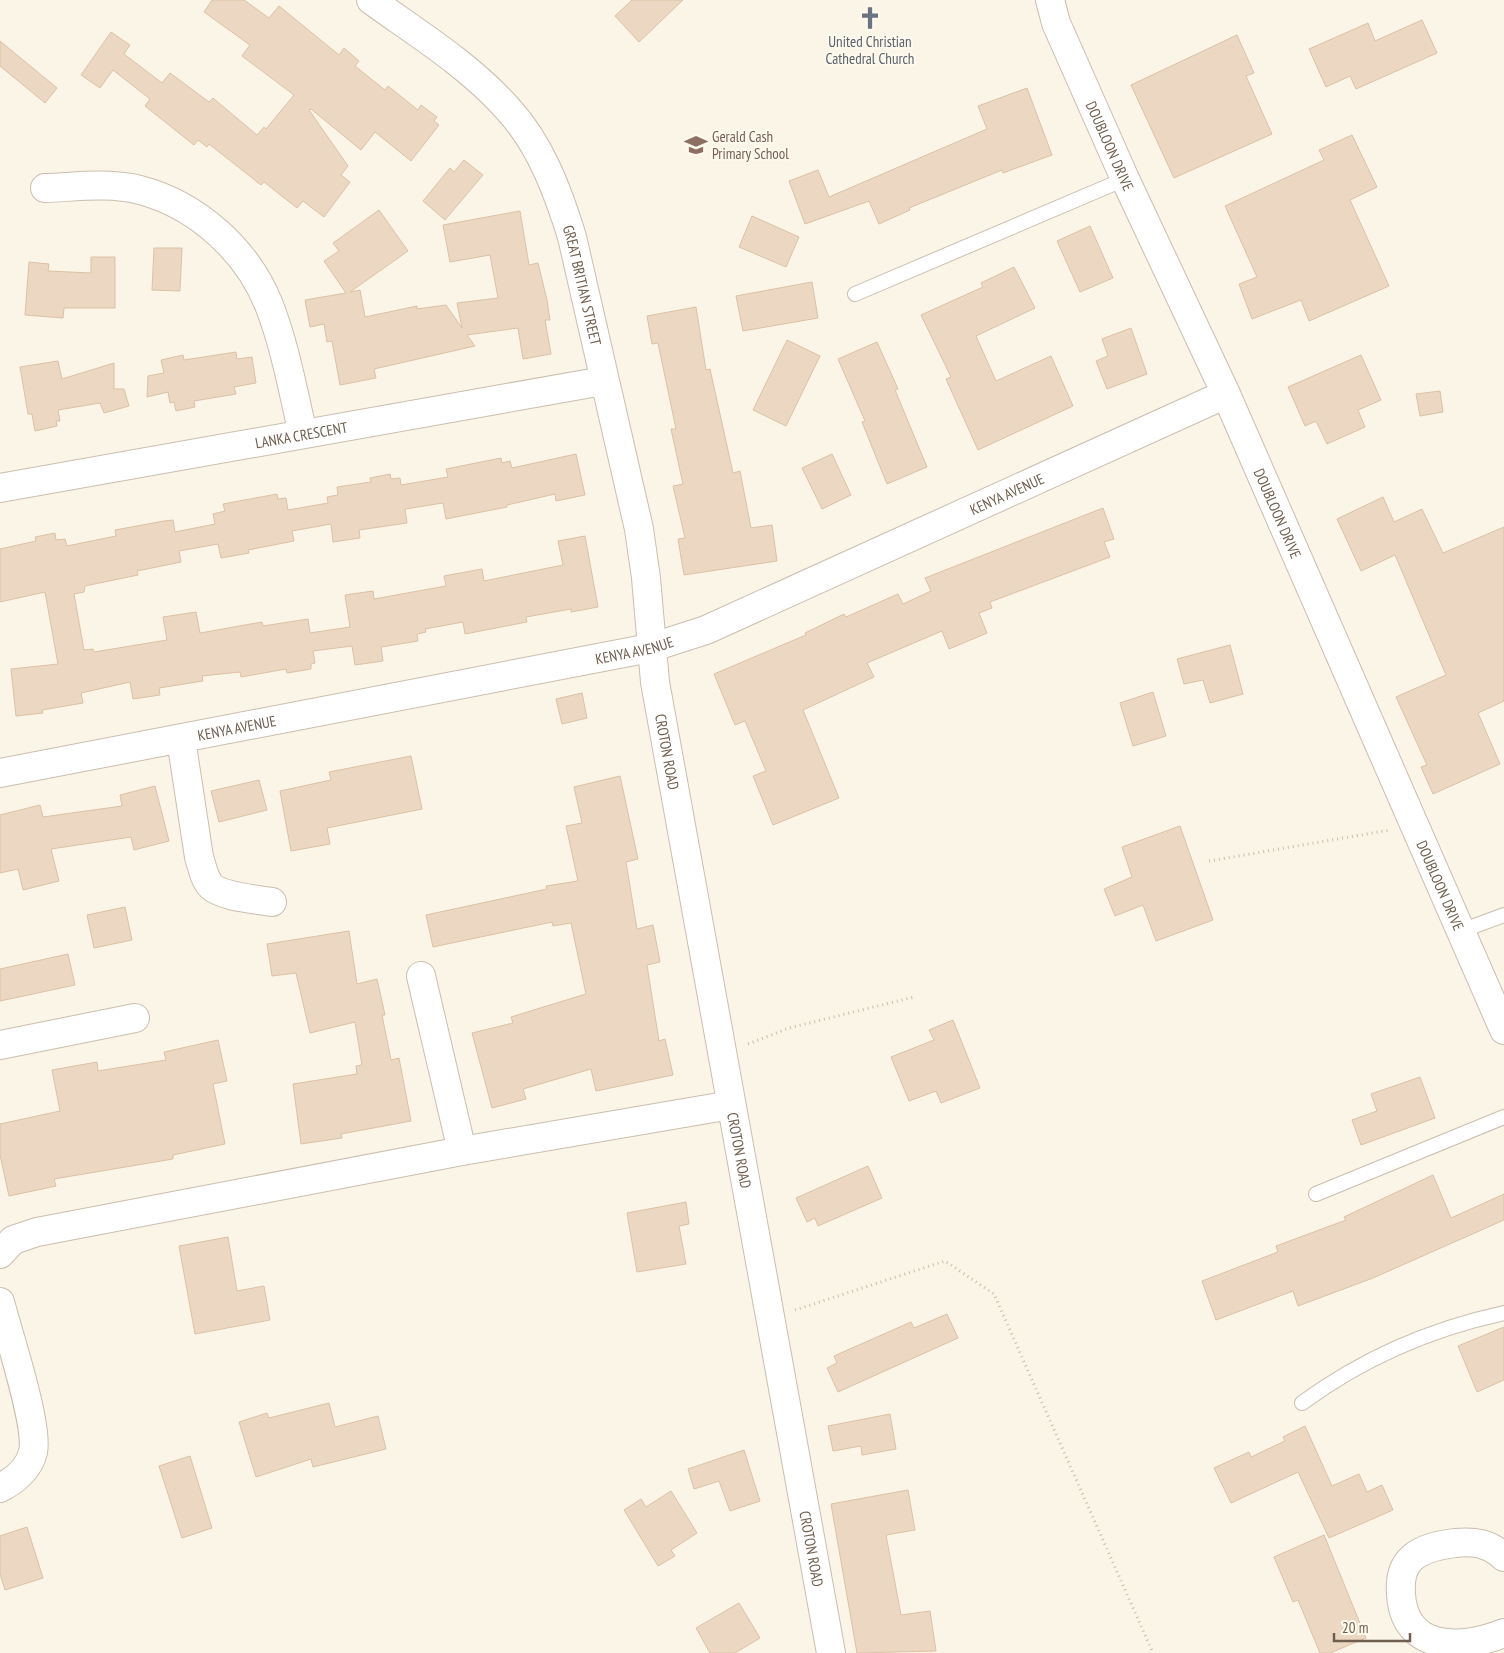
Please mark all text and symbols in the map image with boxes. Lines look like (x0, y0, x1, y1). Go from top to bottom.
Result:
church icon: United Christian Cathedral Church (857, 5, 883, 31)
place label: United Christian Cathedral Church (826, 32, 914, 68)
street label: DOUBLOON DRIVE (1082, 98, 1139, 194)
place label: Gerald Cash Primary School (712, 127, 789, 163)
school or university icon: Gerald Cash Primary School (683, 132, 709, 158)
street label: GREAT BRITIAN STREET (559, 222, 606, 347)
street label: LANKA CRESCENT (254, 417, 349, 452)
street label: DOUBLOON DRIVE (1250, 465, 1306, 561)
street label: KENYA AVENUE (967, 468, 1047, 519)
street label: KENYA AVENUE (594, 632, 676, 668)
street label: KENYA AVENUE (196, 711, 278, 744)
street label: CROTON ROAD (651, 712, 684, 791)
street label: DOUBLOON DRIVE (1413, 837, 1469, 933)
street label: CROTON ROAD (724, 1111, 756, 1190)
street label: CROTON ROAD (796, 1509, 828, 1588)
scale bar (1334, 1610, 1410, 1642)
text: 20 m (1342, 1618, 1368, 1637)

